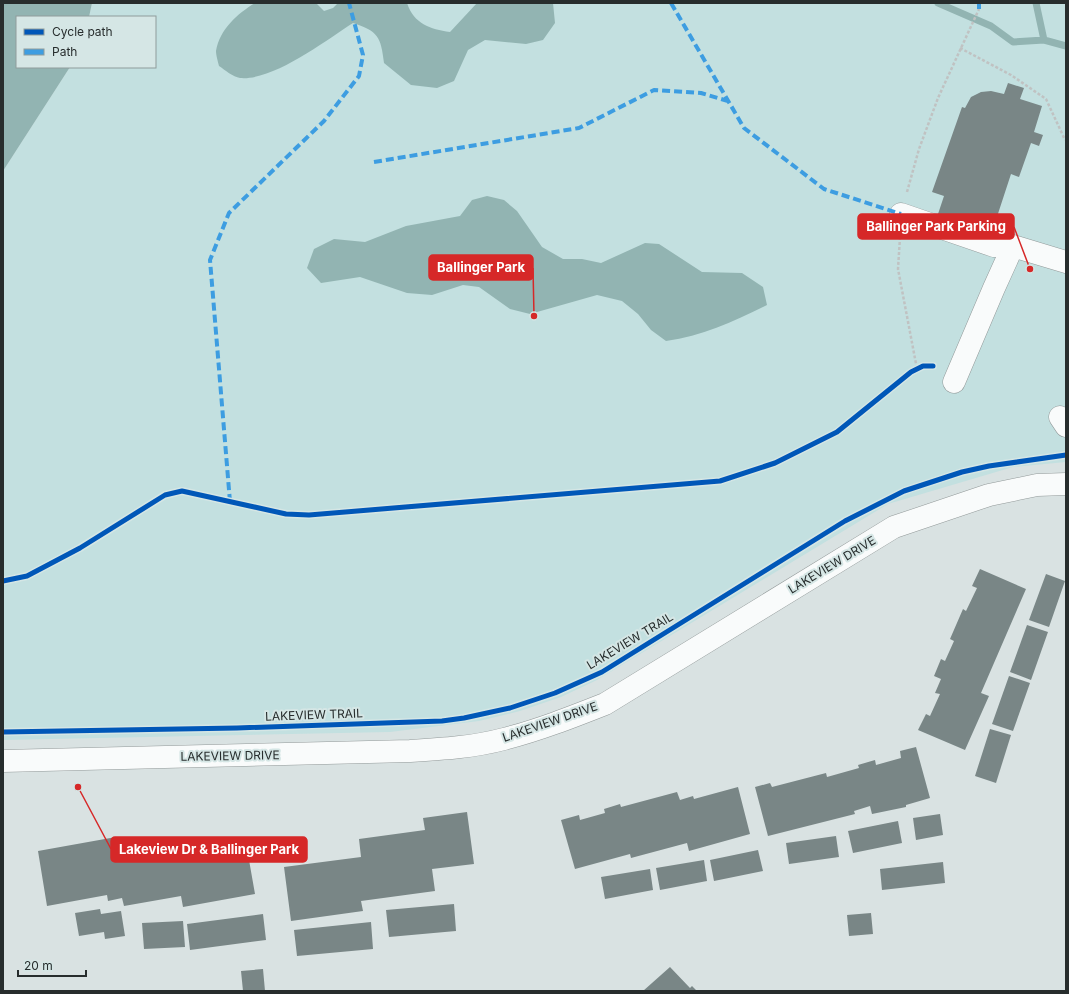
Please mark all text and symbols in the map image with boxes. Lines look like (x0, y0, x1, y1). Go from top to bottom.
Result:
legend (16, 16, 156, 68)
text: Cycle path (52, 24, 113, 39)
text: Path (52, 44, 77, 59)
callout: Ballinger Park Parking (858, 214, 1014, 239)
text: Ballinger Park Parking (866, 218, 1006, 234)
callout: Ballinger Park (429, 255, 533, 280)
text: Ballinger Park (437, 259, 525, 275)
street label: LAKEVIEW DRIVE (785, 533, 878, 597)
street label: LAKEVIEW TRAIL (584, 609, 676, 672)
street label: LAKEVIEW DRIVE (500, 698, 599, 745)
street label: LAKEVIEW TRAIL (265, 705, 363, 724)
street label: LAKEVIEW DRIVE (180, 747, 280, 764)
callout: Lakeview Dr & Ballinger Park (111, 837, 307, 862)
text: Lakeview Dr & Ballinger Park (119, 841, 300, 857)
scale bar (18, 952, 86, 978)
text: 20 m (24, 958, 53, 973)

